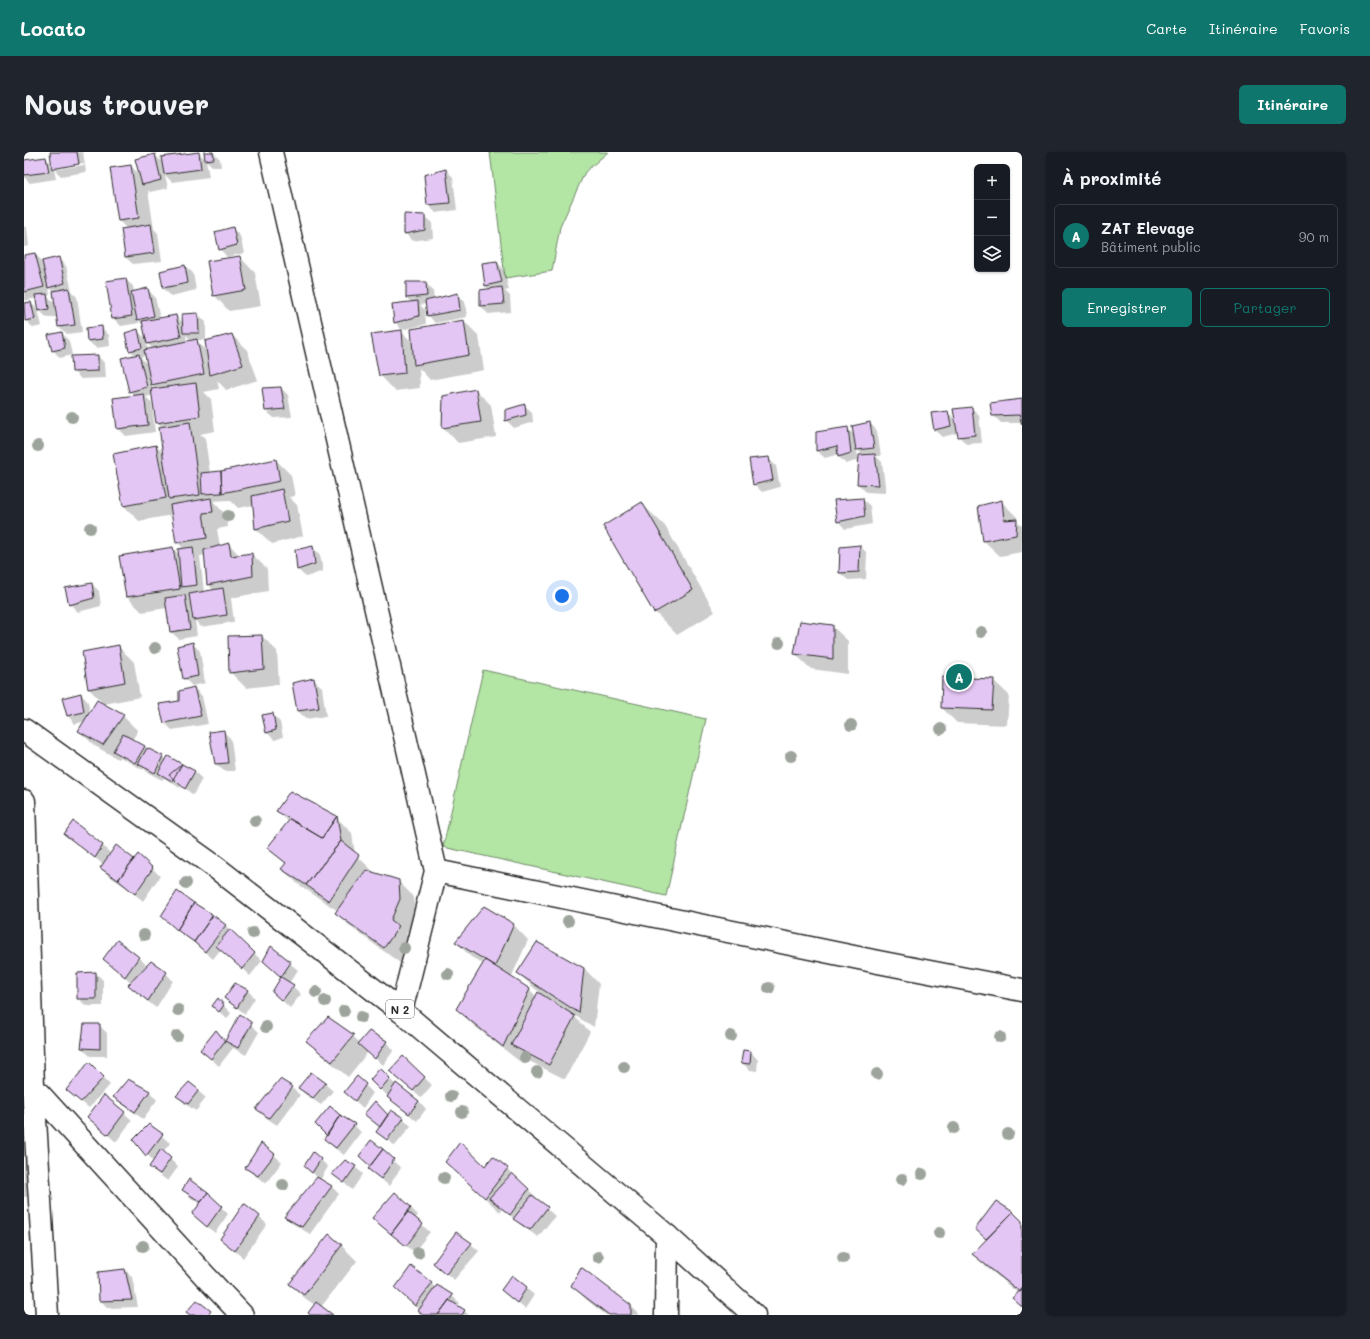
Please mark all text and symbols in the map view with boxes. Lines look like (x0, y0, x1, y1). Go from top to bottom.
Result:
text: Locato (20, 16, 86, 41)
text: Carte (1146, 19, 1187, 38)
text: Itinéraire (1209, 19, 1278, 38)
text: Favoris (1300, 19, 1350, 38)
button: Itinéraire (1239, 85, 1346, 124)
text: Nous trouver (24, 86, 209, 122)
map controls (974, 164, 1010, 272)
button: + (974, 164, 1010, 200)
text: À proximité (1062, 167, 1161, 189)
button: − (974, 200, 1010, 236)
text: ZAT Elevage (1101, 218, 1194, 238)
text: A (1071, 228, 1081, 245)
text: 90 m (1299, 228, 1329, 245)
button: layers (974, 236, 1010, 272)
text: Bâtiment public (1101, 238, 1201, 255)
button: Enregistrer (1062, 288, 1192, 327)
button: Partager (1200, 288, 1330, 327)
your location (552, 586, 572, 606)
pin: A (946, 662, 972, 692)
road number: N 2 (386, 1000, 414, 1018)

